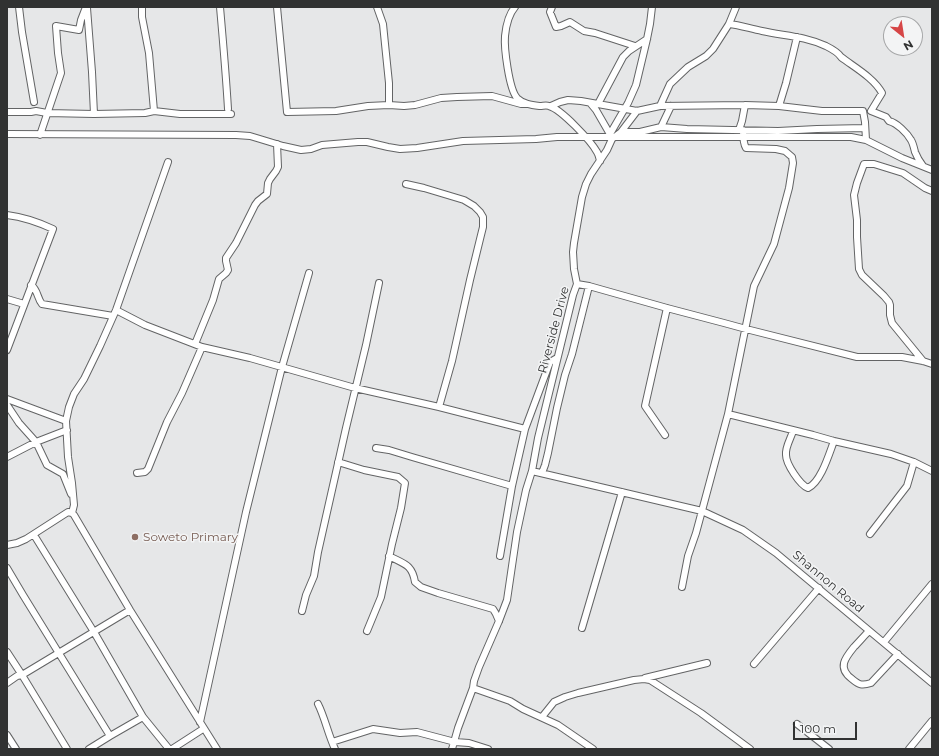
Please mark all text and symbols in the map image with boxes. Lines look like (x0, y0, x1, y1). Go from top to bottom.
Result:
north arrow (883, 16, 923, 56)
text: N (901, 37, 916, 54)
street label: Riverside Drive (535, 285, 573, 375)
place label: Soweto Primary (143, 530, 238, 544)
marker: Soweto Primary (130, 532, 140, 542)
street label: Shannon Road (789, 548, 867, 616)
scale bar (795, 714, 859, 740)
text: 100 m (800, 721, 836, 736)

